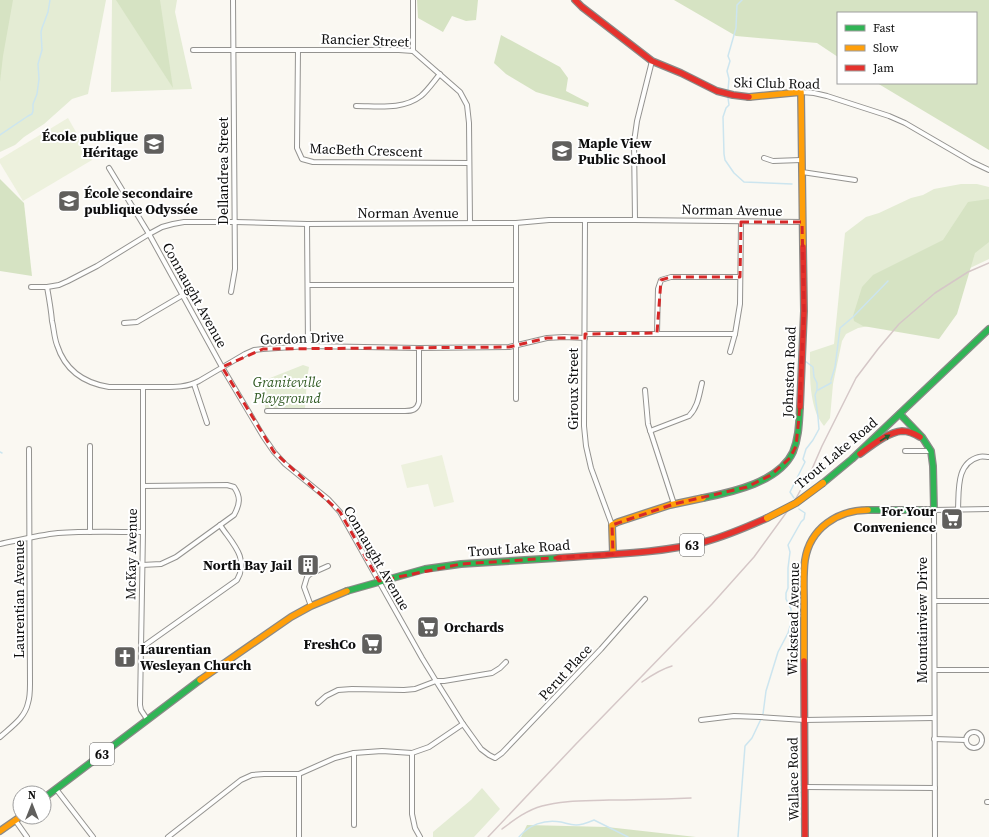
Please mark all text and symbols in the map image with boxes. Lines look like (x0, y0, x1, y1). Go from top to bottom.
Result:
legend (837, 12, 977, 84)
text: Fast (873, 20, 895, 36)
street label: Rancier Street (321, 28, 410, 52)
text: Slow (873, 40, 899, 56)
text: Jam (872, 60, 894, 76)
street label: Ski Club Road (734, 72, 820, 94)
street label: Dellandrea Street (213, 117, 233, 225)
place label: École publique Héritage (42, 126, 138, 162)
school or university icon: École publique Héritage (141, 131, 167, 157)
place label: Maple View Public School (578, 133, 667, 169)
street label: MacBeth Crescent (309, 138, 423, 162)
school or university icon: Maple View Public School (549, 138, 575, 164)
place label: École secondaire publique Odyssée (84, 183, 198, 219)
school or university icon: École secondaire publique Odyssée (56, 188, 82, 214)
street label: Norman Avenue (681, 199, 783, 221)
street label: Norman Avenue (357, 203, 459, 223)
street label: Connaught Avenue (158, 239, 232, 351)
street label: Johnston Road (777, 326, 801, 419)
street label: Gordon Drive (260, 327, 344, 349)
street label: Giroux Street (563, 348, 583, 430)
park label: Graniteville Playground (252, 372, 321, 408)
street label: Trout Lake Road (790, 412, 882, 494)
one-way arrow (880, 434, 890, 442)
place label: For Your Convenience (854, 501, 936, 537)
street label: Connaught Avenue (339, 502, 415, 614)
supermarket icon: For Your Convenience (939, 506, 965, 532)
street label: McKay Avenue (120, 508, 142, 600)
street label: Trout Lake Road (467, 534, 571, 562)
road number: 63 (680, 534, 704, 556)
street label: Laurentian Avenue (9, 540, 29, 658)
building icon: North Bay Jail (295, 552, 321, 578)
place label: North Bay Jail (203, 555, 292, 575)
street label: Mountainview Drive (912, 557, 932, 683)
street label: Wickstead Avenue (782, 562, 804, 676)
supermarket icon: Orchards (415, 614, 441, 640)
place label: Orchards (444, 617, 504, 637)
supermarket icon: FreshCo (359, 631, 385, 657)
place label: FreshCo (304, 634, 356, 654)
place label: Laurentian Wesleyan Church (140, 639, 252, 675)
street label: Perut Place (534, 639, 596, 705)
church icon: Laurentian Wesleyan Church (112, 644, 138, 670)
street label: Wallace Road (782, 737, 804, 821)
road number: 63 (90, 743, 114, 765)
north arrow (12, 785, 52, 825)
text: N (28, 788, 36, 803)

